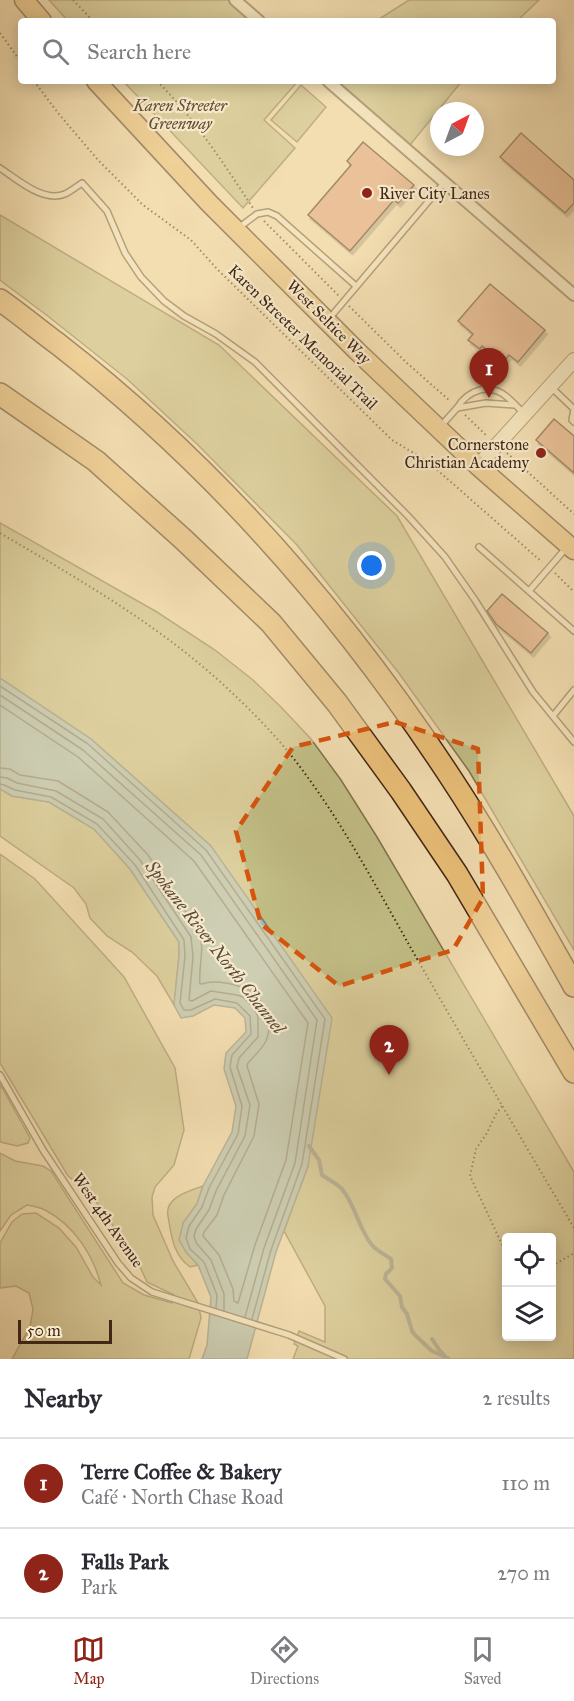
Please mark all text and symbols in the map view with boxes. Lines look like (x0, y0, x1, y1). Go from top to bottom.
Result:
search box (18, 18, 556, 84)
icon: search (39, 35, 72, 68)
text: Search here (87, 38, 191, 65)
park label: Karen Streeter Greenway (132, 96, 228, 133)
north arrow (430, 102, 484, 156)
place label: River City Lanes (379, 184, 490, 203)
marker: River City Lanes (360, 186, 374, 200)
street label: Karen Streeter Memorial Trail (224, 261, 382, 414)
street label: West Seltice Way (283, 276, 376, 369)
pin: 1 (470, 348, 508, 398)
place label: Cornerstone Christian Academy (405, 435, 530, 472)
marker: Cornerstone Christian Academy (534, 446, 548, 460)
your location (357, 551, 386, 580)
water label: Spokane River North Channel (139, 855, 291, 1040)
pin: 2 (370, 1026, 408, 1075)
street label: West 4th Avenue (68, 1169, 148, 1271)
map controls (502, 1233, 556, 1341)
button: locate (502, 1233, 556, 1287)
button: layers (502, 1287, 556, 1341)
scale bar (18, 1317, 112, 1344)
text: 50 m (27, 1321, 61, 1340)
text: Nearby (24, 1382, 102, 1414)
text: 2 results (482, 1386, 550, 1410)
text: Terre Coffee & Bakery (81, 1458, 281, 1485)
text: 1 (40, 1471, 47, 1495)
text: 110 m (502, 1471, 550, 1495)
text: Café · North Chase Road (81, 1485, 283, 1509)
text: Falls Park (81, 1548, 169, 1575)
text: 2 (39, 1561, 48, 1585)
text: 270 m (497, 1561, 550, 1585)
text: Park (81, 1575, 117, 1599)
tab: Map (72, 1633, 105, 1688)
tab: Directions (250, 1633, 319, 1688)
tab: Saved (464, 1633, 502, 1688)

